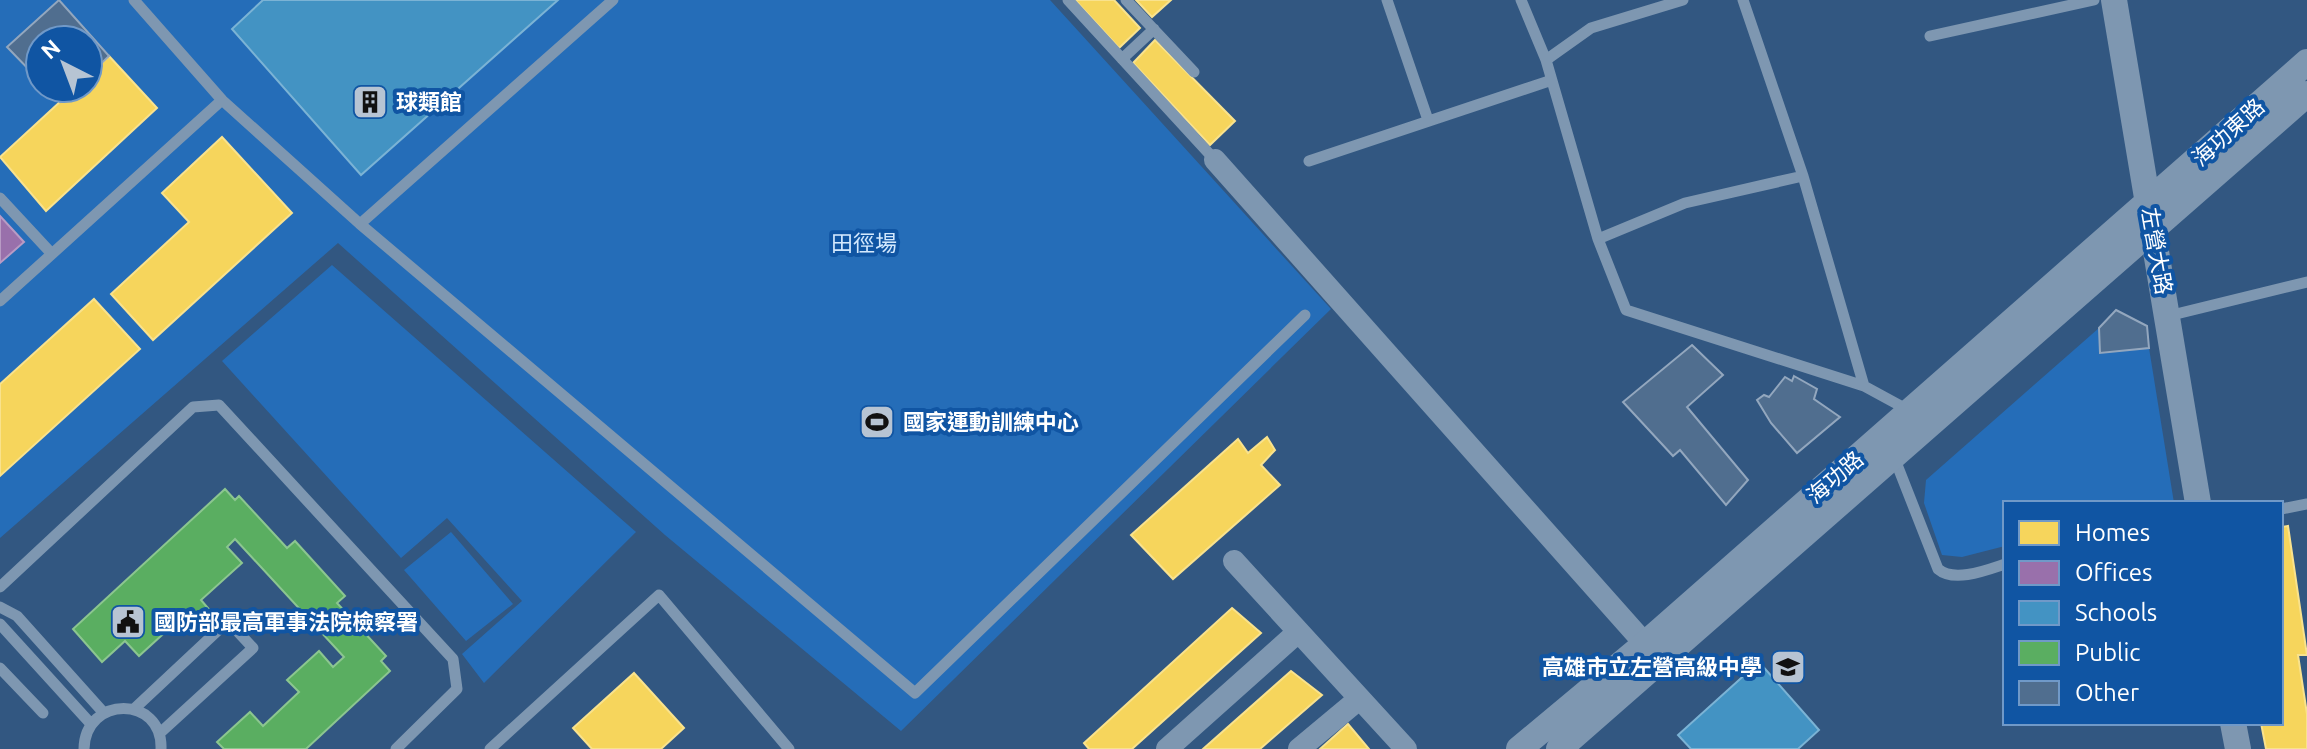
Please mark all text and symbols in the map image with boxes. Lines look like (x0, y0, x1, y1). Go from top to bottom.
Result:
north arrow (24, 24, 104, 104)
text: N (36, 34, 65, 64)
building icon: 球類館 (351, 83, 389, 121)
place label: 球類館 (396, 89, 462, 114)
street label: 海功東路 (2187, 93, 2269, 170)
street label: 左營大路 (2138, 205, 2177, 296)
park label: 田徑場 (831, 230, 897, 255)
sports icon: 國家運動訓練中心 (858, 403, 896, 441)
place label: 國家運動訓練中心 (903, 409, 1079, 434)
street label: 海功路 (1802, 446, 1868, 508)
legend (2003, 501, 2283, 725)
text: Homes (2075, 519, 2150, 546)
text: Offices (2075, 559, 2153, 586)
text: Schools (2075, 599, 2157, 626)
public building icon: 國防部最高軍事法院檢察署 (109, 603, 147, 641)
place label: 國防部最高軍事法院檢察署 (154, 609, 418, 634)
text: Public (2075, 639, 2140, 666)
school or university icon: 高雄市立左營高級中學 (1769, 648, 1807, 686)
place label: 高雄市立左營高級中學 (1542, 654, 1762, 679)
text: Other (2075, 679, 2139, 706)

